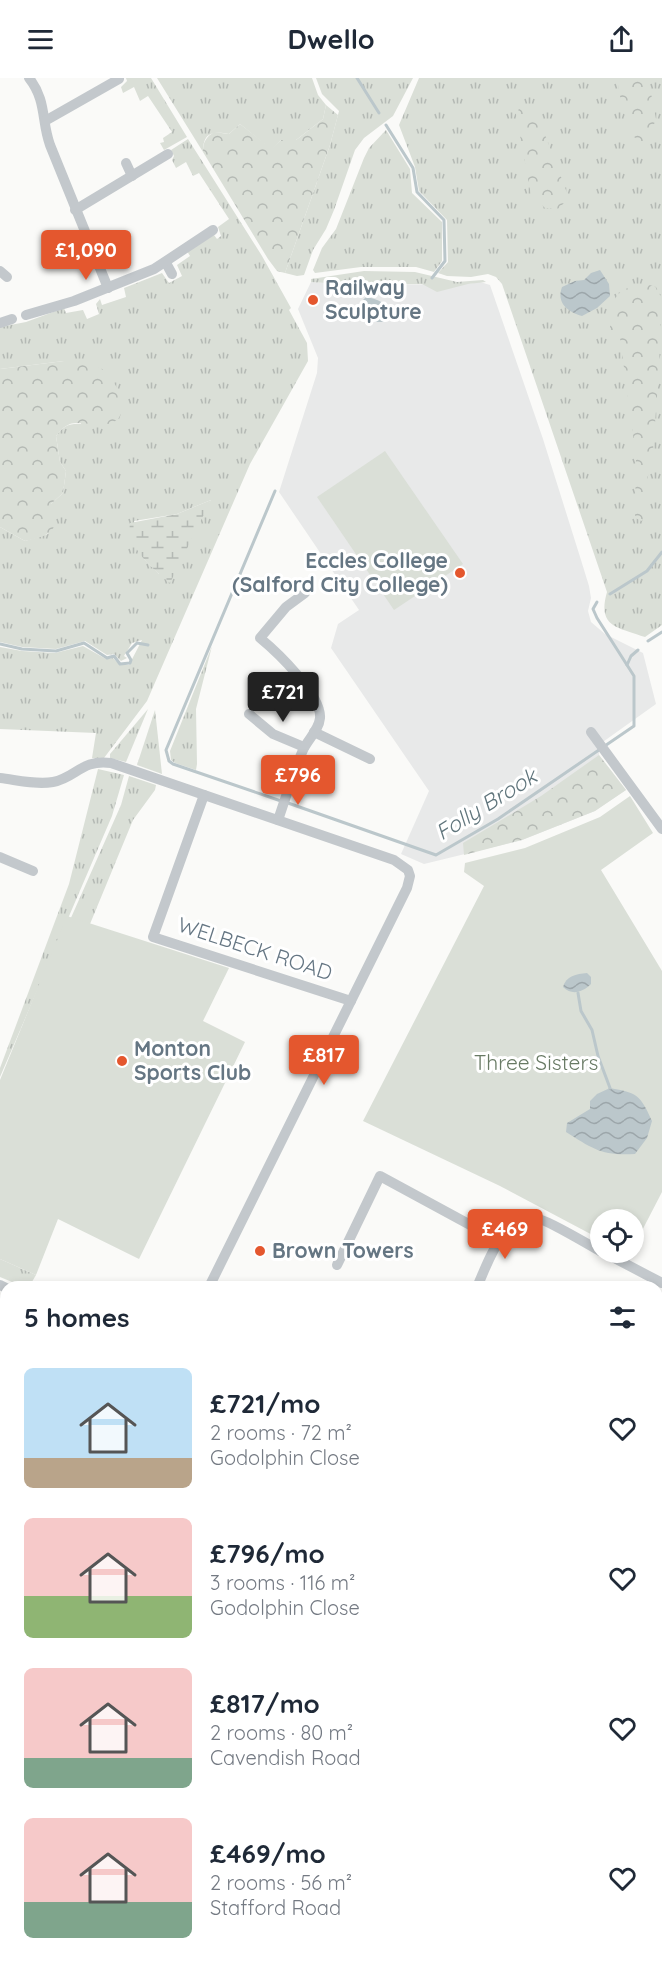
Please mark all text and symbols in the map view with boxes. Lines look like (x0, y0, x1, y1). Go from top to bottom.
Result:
text: Dwello (287, 22, 375, 56)
icon: menu (24, 23, 57, 56)
icon: share (605, 23, 638, 56)
pin: £1,090 (37, 230, 135, 281)
text: £1,090 (55, 237, 117, 262)
place label: Railway Sculpture (325, 274, 422, 324)
marker: Railway Sculpture (306, 293, 320, 307)
place label: Eccles College (Salford City College) (232, 547, 448, 597)
marker: Eccles College (Salford City College) (453, 566, 467, 580)
pin: £721 (247, 672, 319, 723)
text: £721 (262, 679, 304, 704)
pin: £796 (262, 755, 334, 806)
water label: Folly Brook (430, 761, 544, 846)
text: £796 (275, 762, 321, 787)
street label: WELBECK ROAD (175, 911, 336, 985)
place label: Monton Sports Club (134, 1035, 251, 1085)
pin: £817 (288, 1035, 360, 1086)
text: £817 (303, 1042, 345, 1067)
park label: Three Sisters (474, 1049, 598, 1075)
marker: Monton Sports Club (115, 1054, 129, 1068)
pin: £469 (469, 1209, 541, 1260)
map controls (590, 1209, 644, 1263)
button: locate (590, 1209, 644, 1263)
text: £469 (482, 1216, 528, 1241)
place label: Brown Towers (272, 1237, 414, 1263)
marker: Brown Towers (253, 1244, 267, 1258)
text: 5 homes (24, 1301, 130, 1334)
icon: filters (606, 1301, 639, 1334)
text: £721/mo (210, 1387, 320, 1420)
icon: home (72, 1392, 144, 1464)
icon: heart (606, 1412, 639, 1445)
text: 2 rooms · 72 m² (210, 1420, 352, 1445)
text: Godolphin Close (210, 1445, 360, 1470)
text: £796/mo (210, 1537, 325, 1570)
icon: home (72, 1542, 144, 1614)
icon: heart (606, 1562, 639, 1595)
text: 3 rooms · 116 m² (210, 1570, 355, 1595)
text: Godolphin Close (210, 1595, 360, 1620)
text: £817/mo (210, 1687, 320, 1720)
icon: home (72, 1692, 144, 1764)
icon: heart (606, 1712, 639, 1745)
text: 2 rooms · 80 m² (210, 1720, 353, 1745)
text: Cavendish Road (210, 1745, 361, 1770)
text: £469/mo (210, 1837, 326, 1870)
icon: home (72, 1842, 144, 1914)
icon: heart (606, 1862, 639, 1895)
text: 2 rooms · 56 m² (210, 1870, 352, 1895)
text: Stafford Road (210, 1895, 341, 1920)

